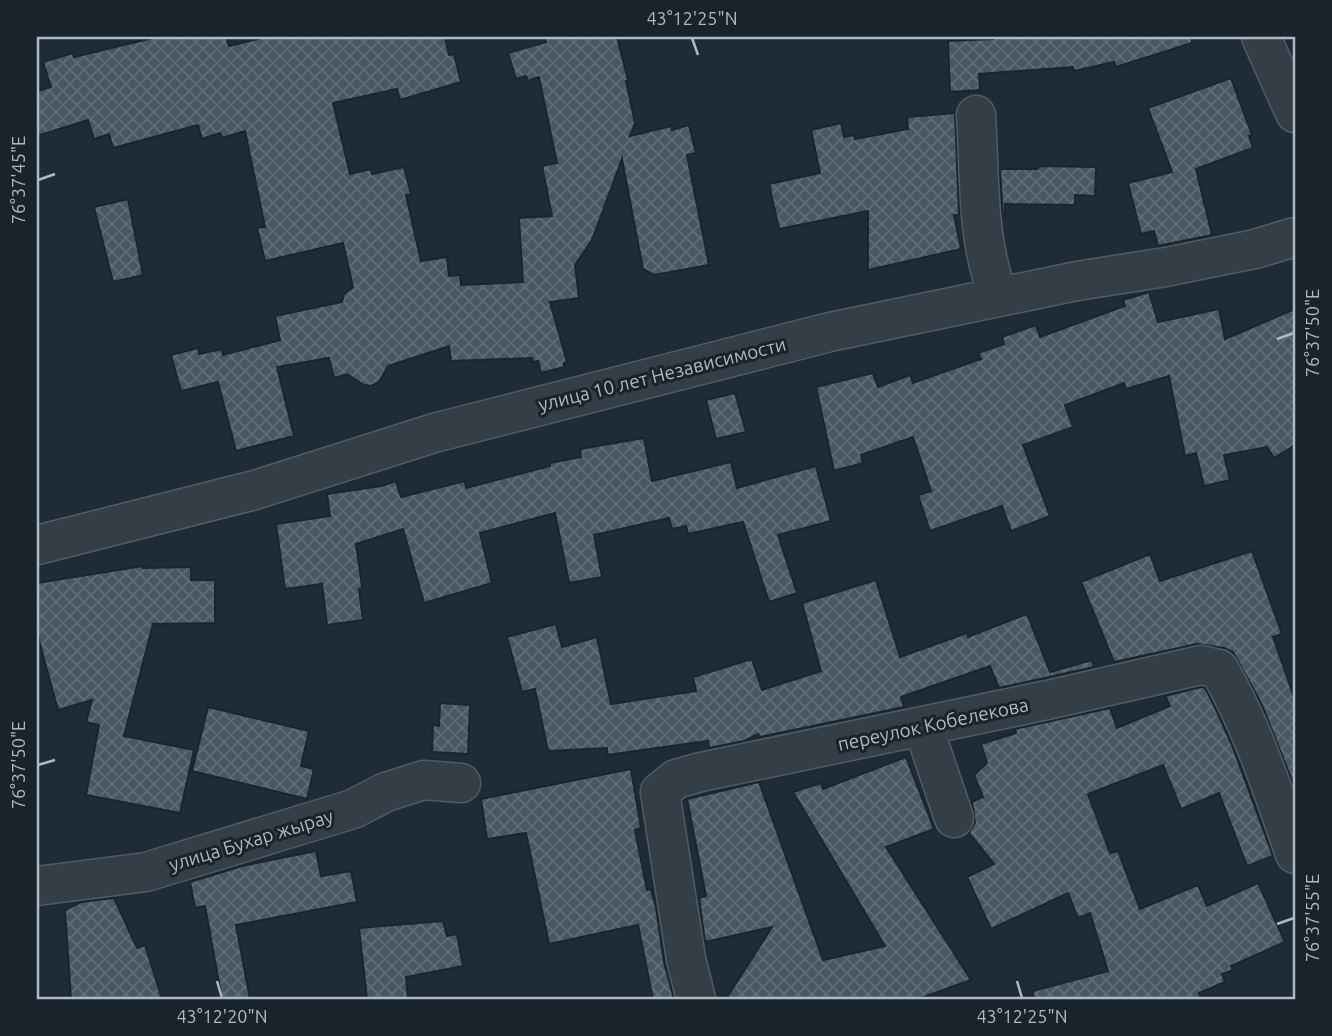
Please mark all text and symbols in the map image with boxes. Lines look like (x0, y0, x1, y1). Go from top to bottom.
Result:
text: 43°12'25"N (646, 8, 738, 28)
text: 76°37'45"E (8, 136, 28, 224)
text: 76°37'50"E (1302, 289, 1322, 377)
street label: улица 10 лет Независимости (536, 333, 788, 415)
street label: переулок Кобелекова (836, 693, 1030, 755)
text: 76°37'50"E (8, 721, 28, 809)
street label: улица Бухар жырау (166, 805, 336, 875)
text: 76°37'55"E (1302, 874, 1322, 962)
text: 43°12'20"N (176, 1006, 268, 1026)
text: 43°12'25"N (976, 1006, 1068, 1026)

